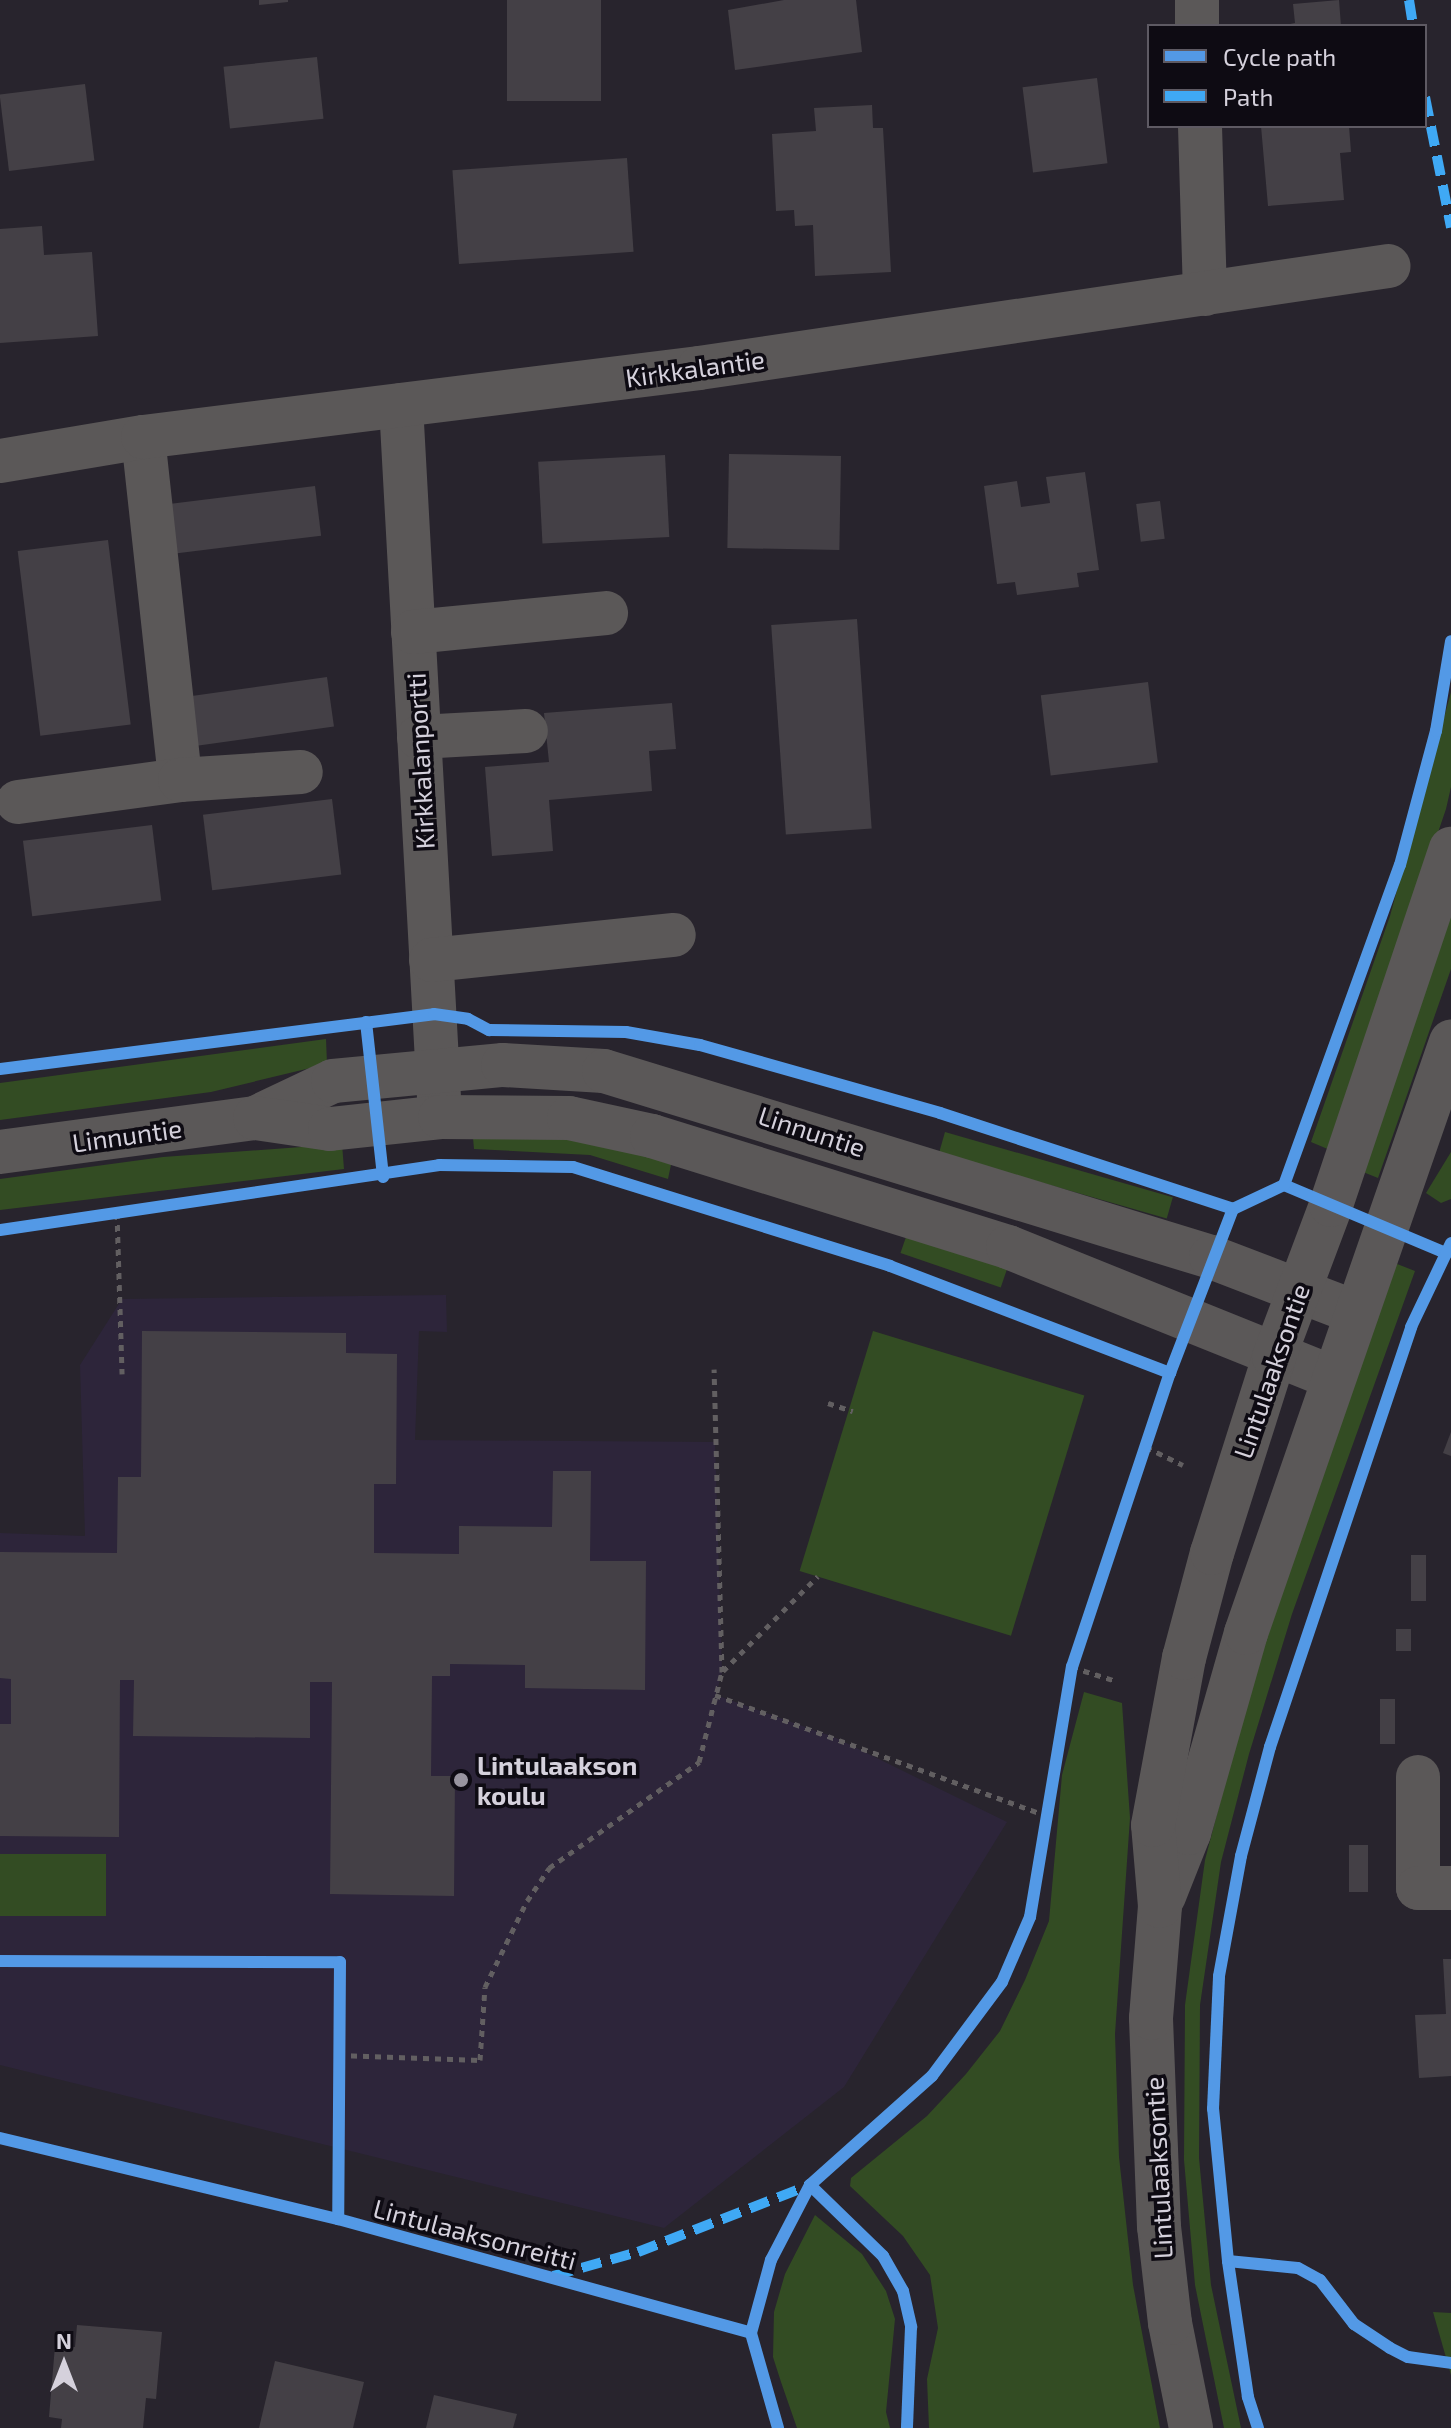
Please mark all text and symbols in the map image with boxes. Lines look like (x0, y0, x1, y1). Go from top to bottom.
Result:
legend (1147, 24, 1427, 128)
text: Cycle path (1223, 42, 1336, 71)
text: Path (1223, 82, 1273, 111)
street label: Kirkkalantie (623, 343, 767, 393)
street label: Kirkkalanportti (400, 672, 440, 850)
street label: Linnuntie (755, 1099, 869, 1163)
street label: Linnuntie (70, 1112, 184, 1158)
street label: Lintulaaksontie (1227, 1280, 1315, 1462)
place label: Lintulaakson koulu (477, 1749, 637, 1810)
marker: Lintulaakson koulu (452, 1771, 470, 1789)
street label: Lintulaaksontie (1138, 2076, 1178, 2260)
street label: Lintulaaksonreitti (370, 2192, 580, 2276)
north arrow (24, 2324, 104, 2404)
text: N (56, 2327, 72, 2353)

